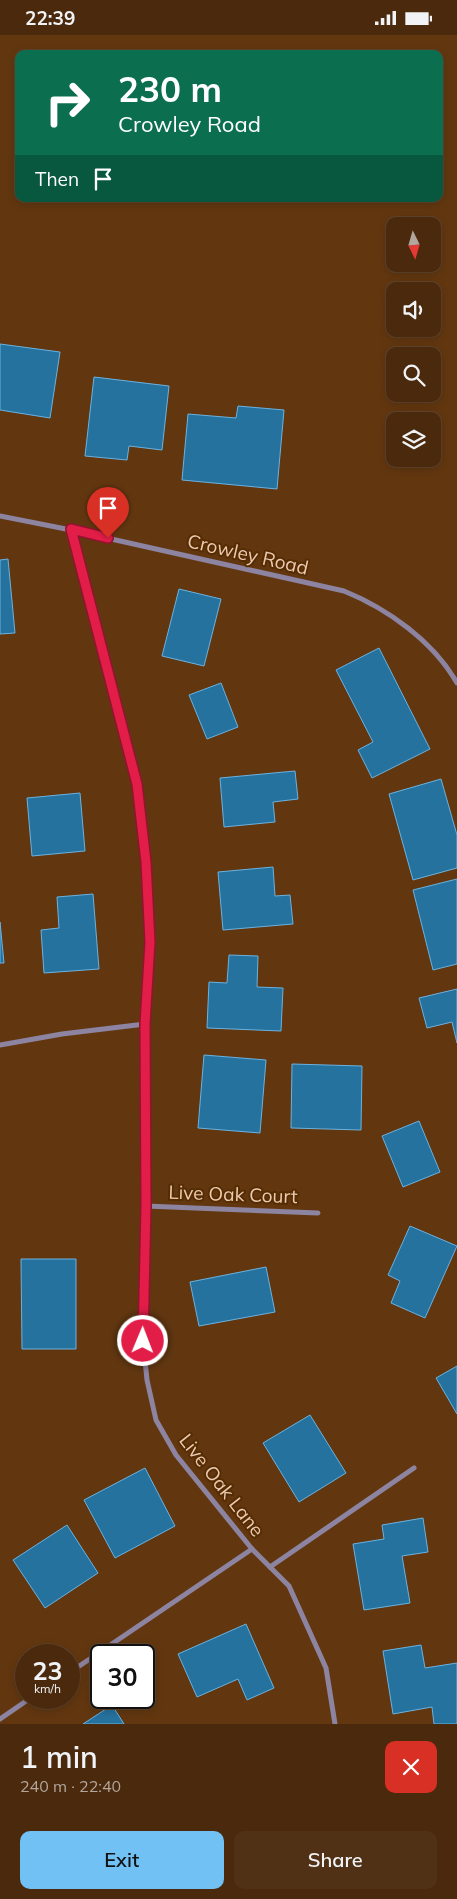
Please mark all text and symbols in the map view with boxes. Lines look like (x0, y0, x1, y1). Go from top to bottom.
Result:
text: 22:39 (25, 6, 75, 30)
text: 230 m (118, 67, 222, 111)
icon: right (35, 70, 100, 135)
text: Crowley Road (118, 110, 261, 138)
icon: arrive (89, 165, 117, 193)
text: Then (35, 167, 79, 191)
north arrow (386, 217, 441, 273)
map controls (386, 217, 441, 467)
button: sound (386, 282, 441, 337)
button: search (386, 347, 441, 402)
button: layers (386, 412, 441, 467)
pin (87, 487, 129, 538)
icon: arrive (94, 494, 122, 522)
street label: Crowley Road (185, 528, 311, 580)
street label: Live Oak Court (168, 1180, 298, 1208)
position arrow (116, 1314, 168, 1366)
street label: Live Oak Lane (174, 1429, 270, 1541)
speed limit sign: 30 (90, 1644, 155, 1709)
text: 23 (32, 1655, 63, 1686)
text: km/h (34, 1681, 61, 1696)
text: 1 min (20, 1738, 98, 1776)
button: close (385, 1741, 437, 1793)
text: 240 m · 22:40 (20, 1776, 121, 1796)
button: Exit (20, 1831, 224, 1889)
button: Share (234, 1831, 437, 1889)

